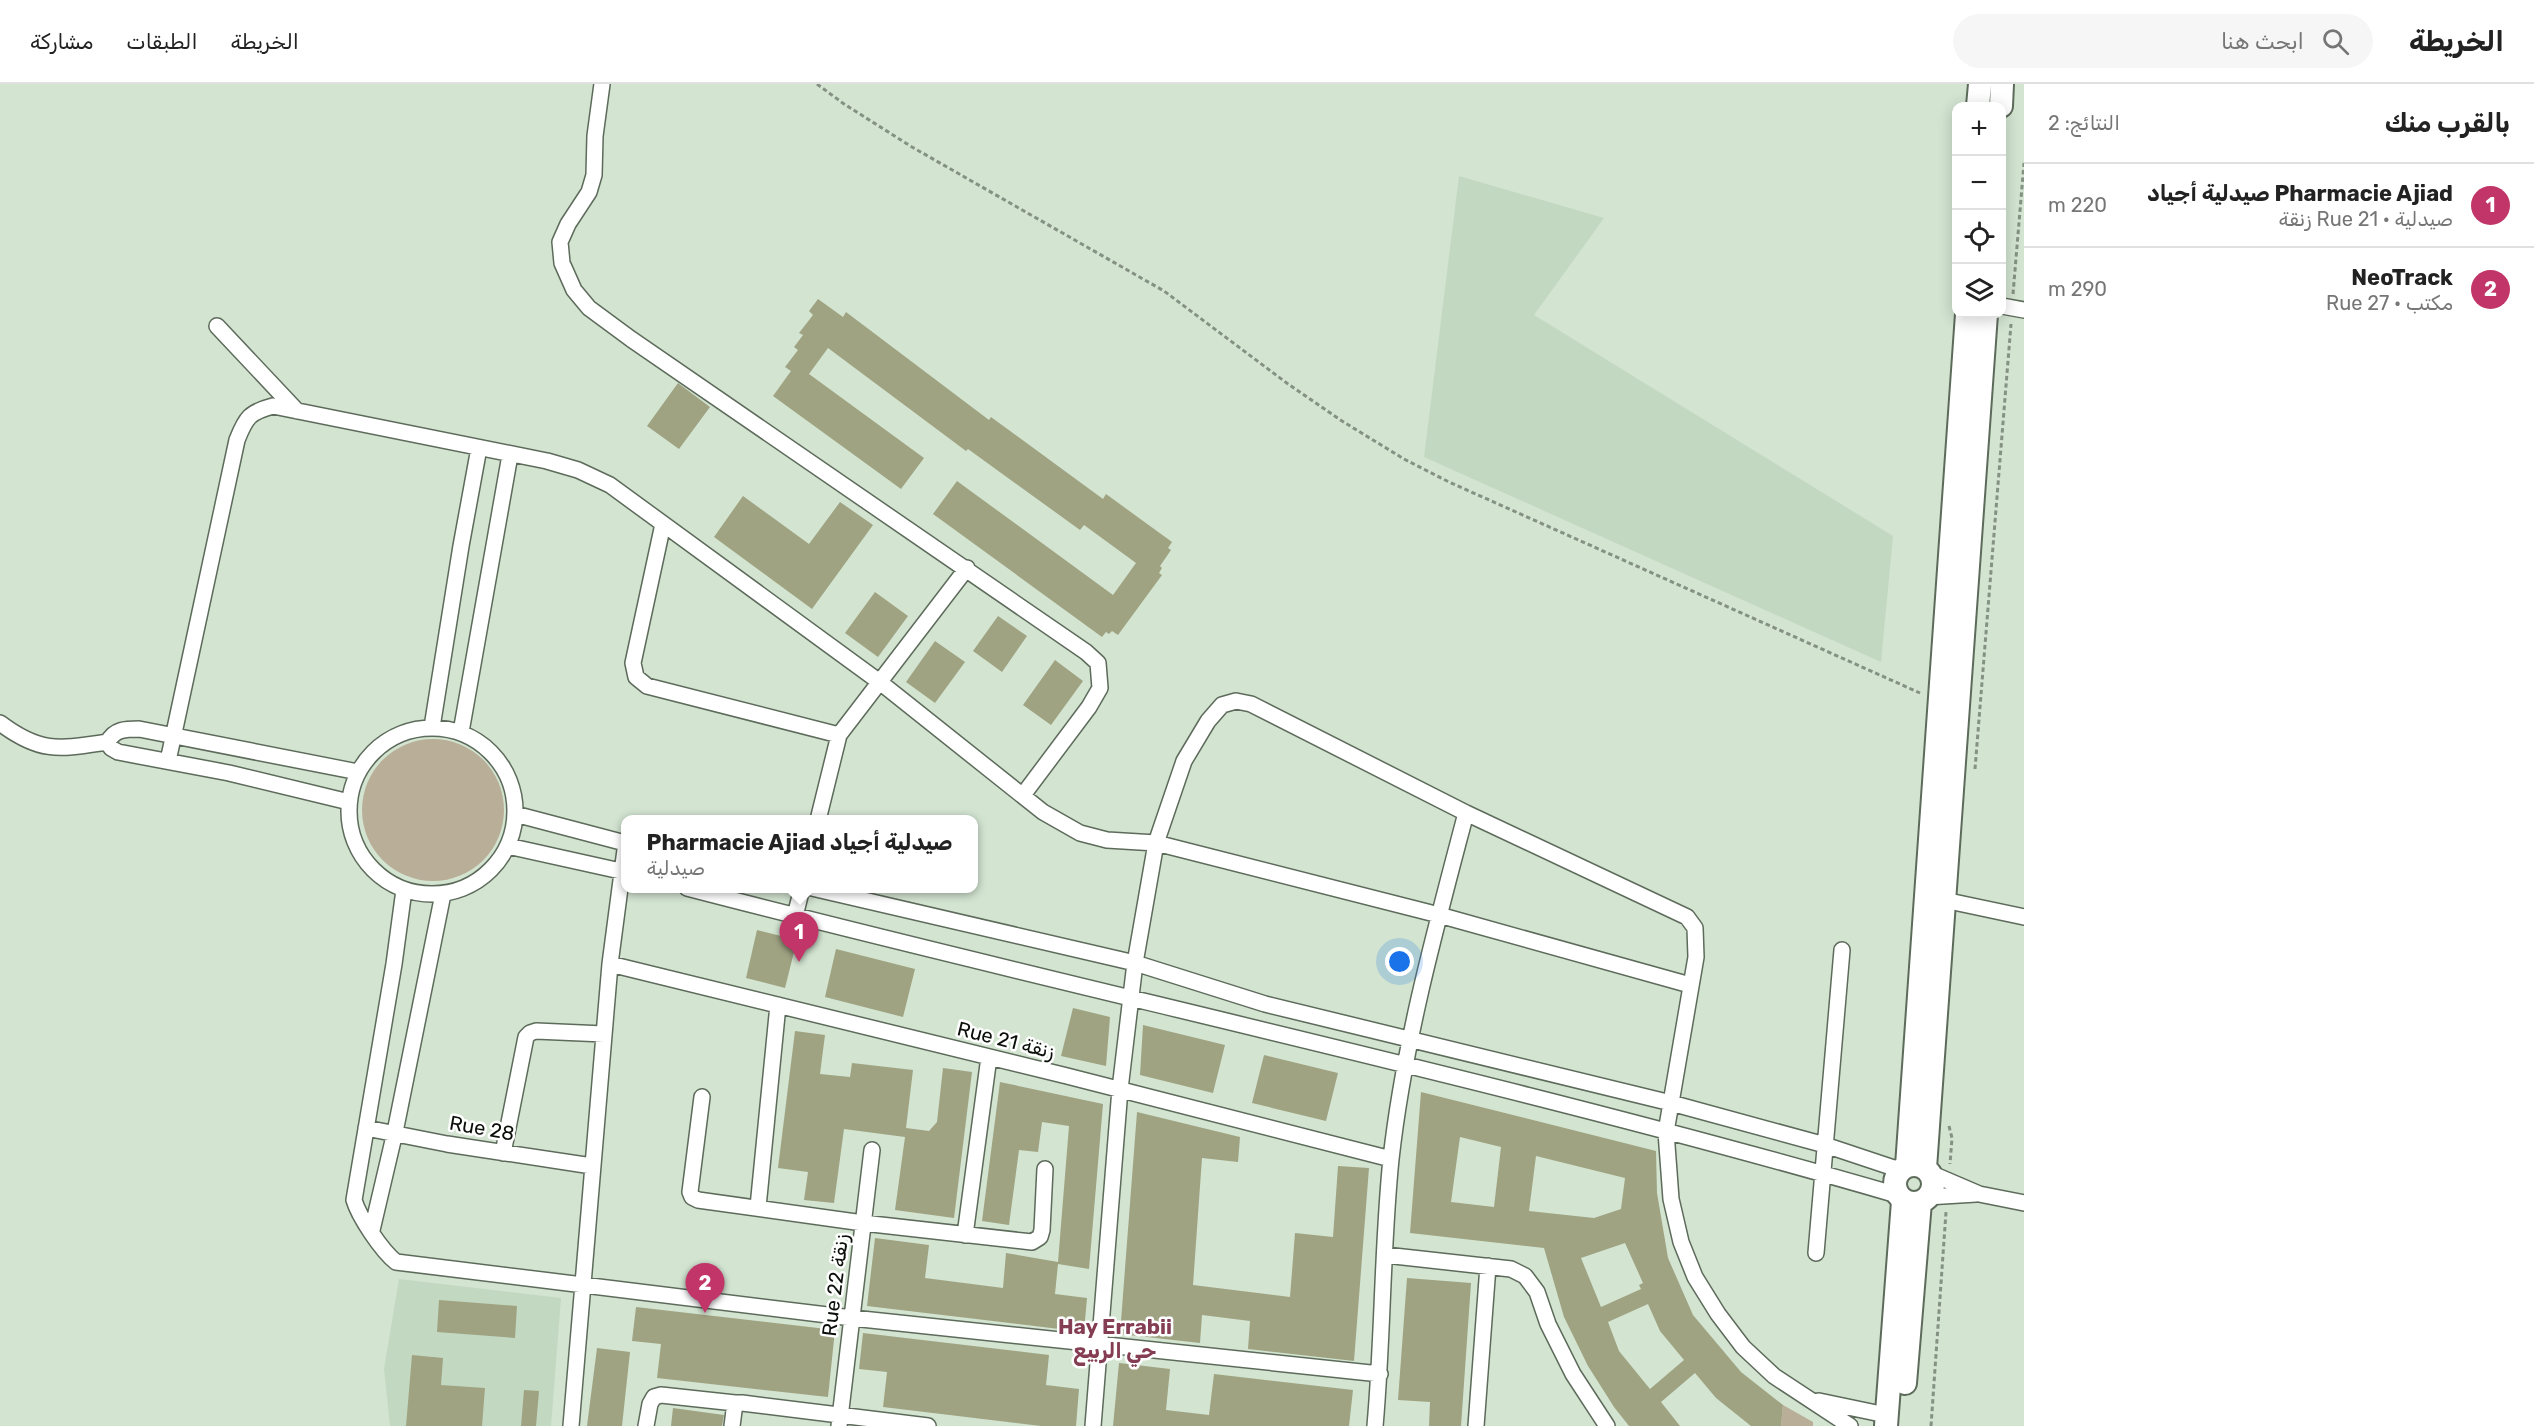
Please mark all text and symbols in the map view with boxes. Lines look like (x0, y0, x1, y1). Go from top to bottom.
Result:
search box (1953, 14, 2373, 68)
icon: search (2319, 25, 2352, 58)
text: الخريطة (2409, 25, 2504, 58)
text: ابحث هنا (2221, 28, 2304, 55)
text: مشاركة (30, 29, 93, 54)
text: الطبقات (126, 29, 198, 54)
text: الخريطة (231, 29, 299, 54)
map controls (1952, 102, 2006, 318)
button: + (1952, 102, 2006, 156)
text: بالقرب منك (2385, 108, 2510, 139)
text: النتائج: 2 (2048, 111, 2120, 135)
button: − (1952, 156, 2006, 210)
text: Pharmacie Ajiad صيدلية أجياد (2147, 180, 2453, 207)
text: 220 m (2048, 193, 2107, 217)
text: 1 (2486, 193, 2495, 217)
text: صيدلية · Rue 21 زنقة (2278, 207, 2453, 231)
button: locate (1952, 210, 2006, 264)
button: layers (1952, 264, 2006, 318)
text: NeoTrack (2351, 264, 2453, 291)
text: 290 m (2048, 277, 2107, 301)
text: 2 (2484, 277, 2497, 301)
text: مكتب · Rue 27 (2326, 291, 2453, 315)
popup (621, 815, 978, 893)
text: Pharmacie Ajiad صيدلية أجياد (647, 829, 952, 856)
text: صيدلية (647, 856, 705, 880)
pin: 1 (780, 912, 818, 962)
your location (1385, 947, 1414, 976)
street label: Rue 21 زنقة (955, 1016, 1057, 1064)
street label: Rue 28 (448, 1110, 516, 1146)
street label: Rue 22 زنقة (817, 1233, 853, 1337)
pin: 2 (686, 1264, 724, 1313)
district label: Hay Errabii حي الربيع (1058, 1314, 1172, 1367)

